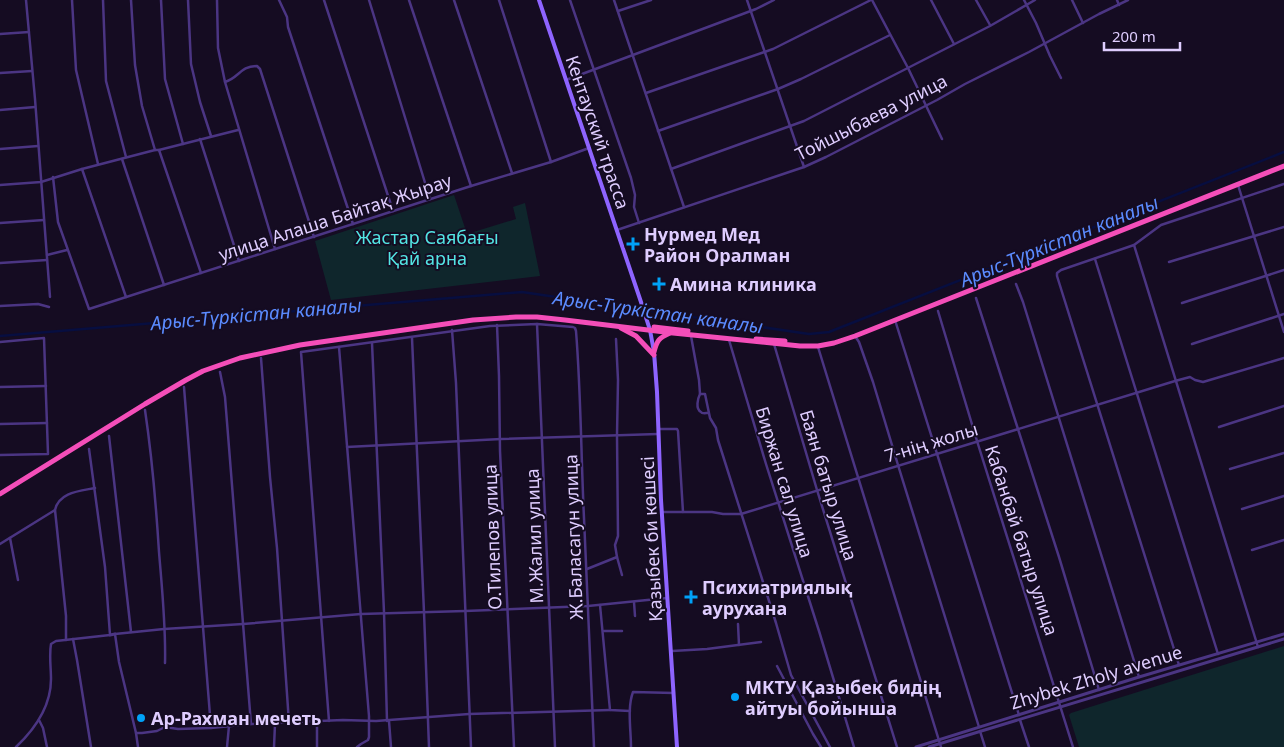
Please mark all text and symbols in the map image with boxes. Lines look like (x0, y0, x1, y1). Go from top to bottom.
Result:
scale bar (1104, 20, 1180, 52)
text: 200 m (1112, 26, 1156, 46)
street label: Кентауский трасса (560, 52, 636, 212)
street label: Тойшыбаева улица (791, 68, 951, 166)
street label: улица Алаша Байтақ Жырау (215, 168, 455, 266)
water label: Арыс-Түркістан каналы (954, 189, 1162, 293)
place label: Нурмед Мед Район Оралман (644, 222, 790, 267)
park label: Жастар Саябағы Қай арна (355, 225, 499, 270)
marker: Нурмед Мед Район Оралман (626, 237, 640, 251)
place label: Амина клиника (670, 272, 817, 296)
marker: Амина клиника (652, 277, 666, 291)
water label: Арыс-Түркістан каналы (549, 284, 765, 340)
water label: Арыс-Түркістан каналы (147, 292, 363, 336)
street label: Биржан сал улица (751, 403, 819, 561)
street label: Баян батыр улица (795, 407, 863, 563)
street label: 7-нің жолы (881, 416, 981, 468)
street label: Кабанбай батыр улица (980, 442, 1064, 638)
street label: Ж.Баласагун улица (558, 454, 588, 620)
street label: Қазыбек би көшесі (635, 456, 667, 622)
street label: О.Тилепов улица (477, 464, 507, 610)
street label: М.Жалил улица (520, 468, 548, 604)
place label: Психиатриялық аурухана (702, 575, 852, 620)
marker: Психиатриялық аурухана (684, 590, 698, 604)
street label: Zhybek Zholy avenue (1007, 639, 1185, 715)
place label: МКТУ Қазыбек бидің айтуы бойынша (745, 675, 941, 720)
marker: МКТУ Қазыбек бидің айтуы бойынша (729, 691, 741, 703)
place label: Ар-Рахман мечеть (151, 706, 321, 730)
marker: Ар-Рахман мечеть (135, 712, 147, 724)

